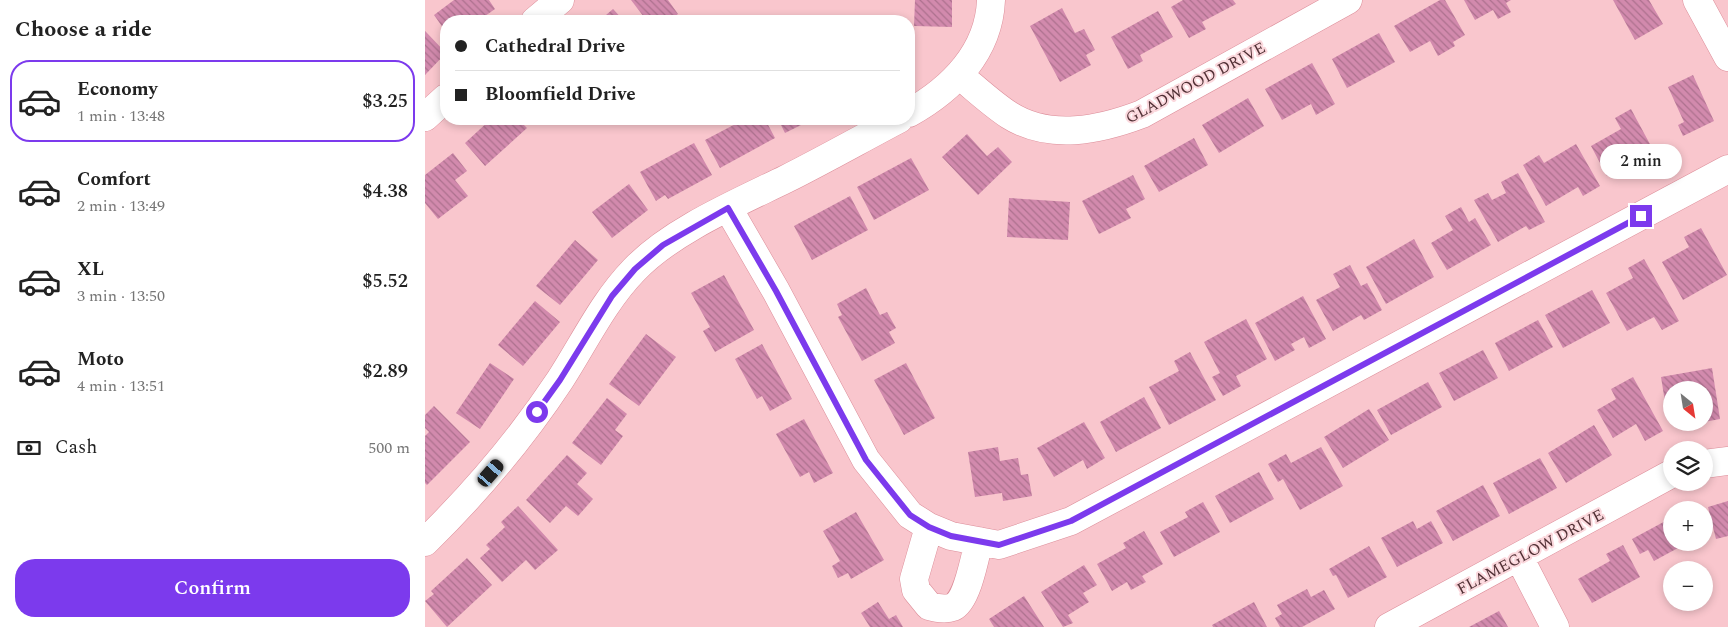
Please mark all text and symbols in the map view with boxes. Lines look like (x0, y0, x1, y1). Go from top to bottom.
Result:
text: Choose a ride (15, 13, 152, 46)
text: Cathedral Drive (485, 32, 625, 61)
street label: GLADWOOD DRIVE (1121, 36, 1270, 130)
text: Economy (77, 75, 158, 104)
icon: car (17, 79, 62, 124)
text: Bloomfield Drive (485, 80, 636, 109)
text: $3.25 (362, 87, 408, 116)
text: 1 min · 13:48 (77, 104, 165, 128)
callout: 2 min (1600, 144, 1682, 178)
text: 2 min (1620, 149, 1662, 173)
text: Comfort (77, 165, 151, 194)
icon: car (17, 169, 62, 214)
text: $4.38 (362, 177, 408, 206)
text: 2 min · 13:49 (77, 194, 165, 218)
route end (1630, 205, 1652, 227)
text: XL (77, 255, 104, 284)
icon: car (17, 259, 62, 304)
text: $5.52 (362, 267, 408, 296)
text: 3 min · 13:50 (77, 284, 165, 308)
text: Moto (77, 345, 124, 374)
icon: car (17, 349, 62, 394)
text: $2.89 (362, 357, 408, 386)
text: 4 min · 13:51 (77, 374, 165, 398)
north arrow (1663, 381, 1713, 431)
map controls (1663, 381, 1713, 611)
route start (526, 401, 548, 423)
text: Cash (55, 433, 97, 462)
icon: cash (15, 434, 43, 462)
text: 500 m (368, 436, 410, 460)
button: layers (1663, 441, 1713, 491)
car (475, 457, 506, 489)
button: + (1663, 501, 1713, 551)
street label: FLAMEGLOW DRIVE (1453, 503, 1608, 601)
button: Confirm (15, 559, 410, 617)
button: − (1663, 561, 1713, 611)

